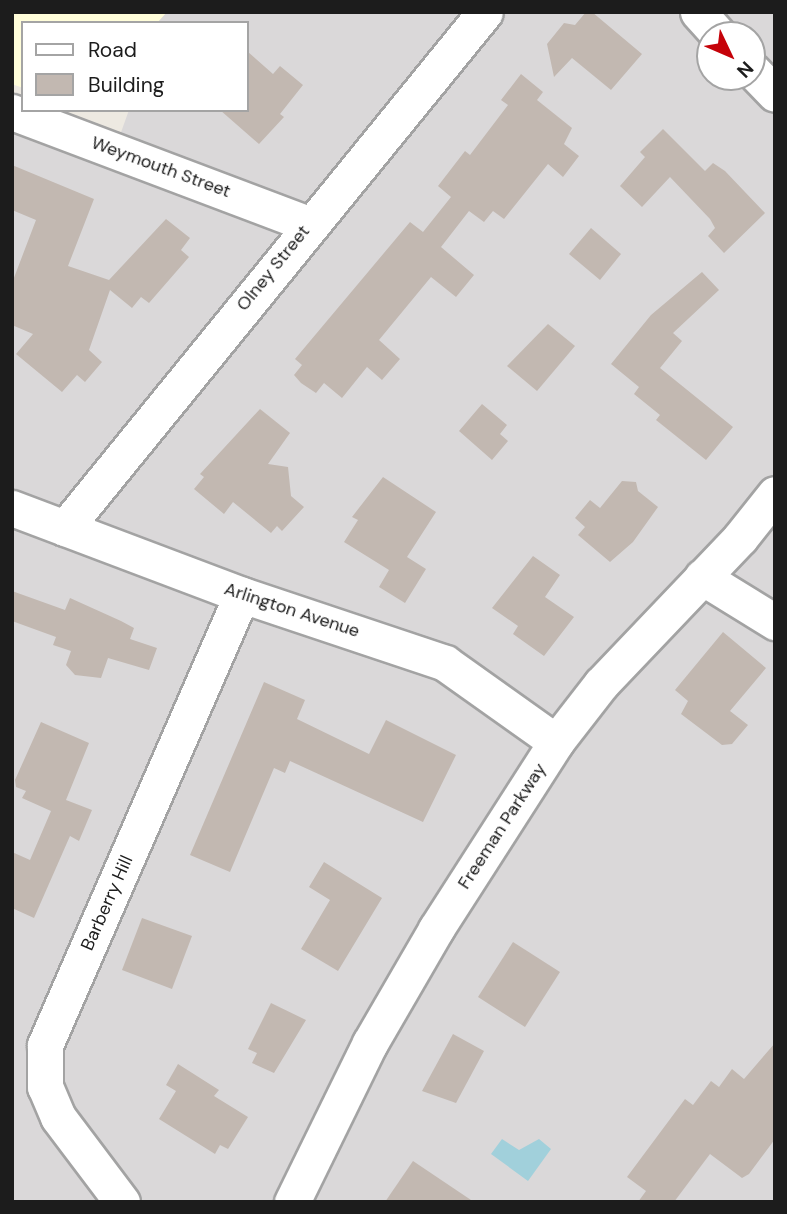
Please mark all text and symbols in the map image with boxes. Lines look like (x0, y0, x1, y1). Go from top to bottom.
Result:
legend (21, 21, 248, 112)
north arrow (696, 21, 766, 91)
text: Road (88, 36, 137, 64)
text: N (731, 56, 759, 83)
text: Building (88, 71, 164, 99)
street label: Weymouth Street (88, 132, 234, 202)
street label: Olney Street (232, 221, 314, 315)
street label: Arlington Avenue (222, 578, 362, 642)
street label: Freeman Parkway (453, 759, 551, 893)
street label: Barberry Hill (76, 852, 138, 954)

